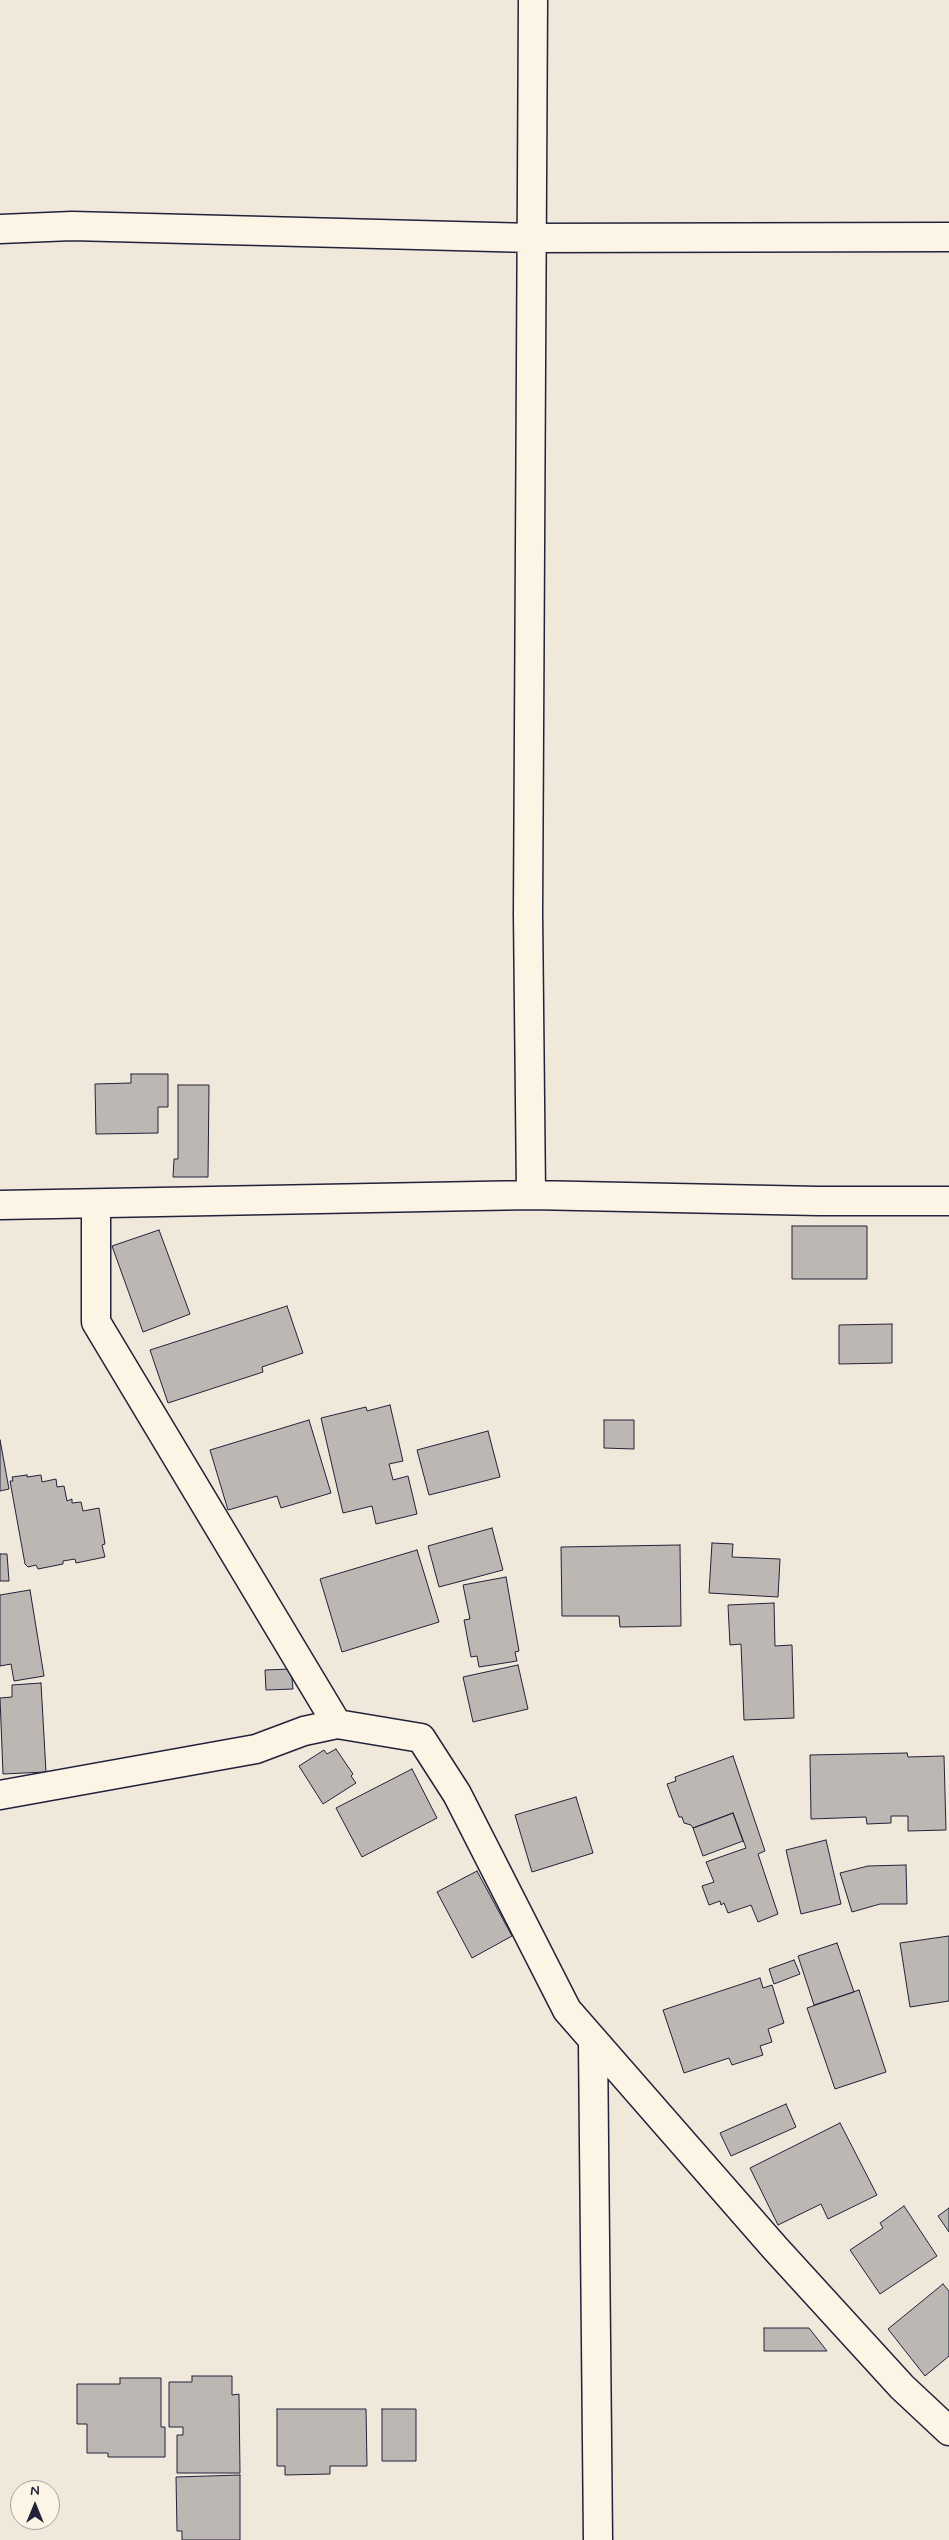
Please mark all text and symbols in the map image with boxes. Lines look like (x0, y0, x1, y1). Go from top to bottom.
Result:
north arrow (10, 2480, 60, 2530)
text: N (30, 2482, 40, 2500)

